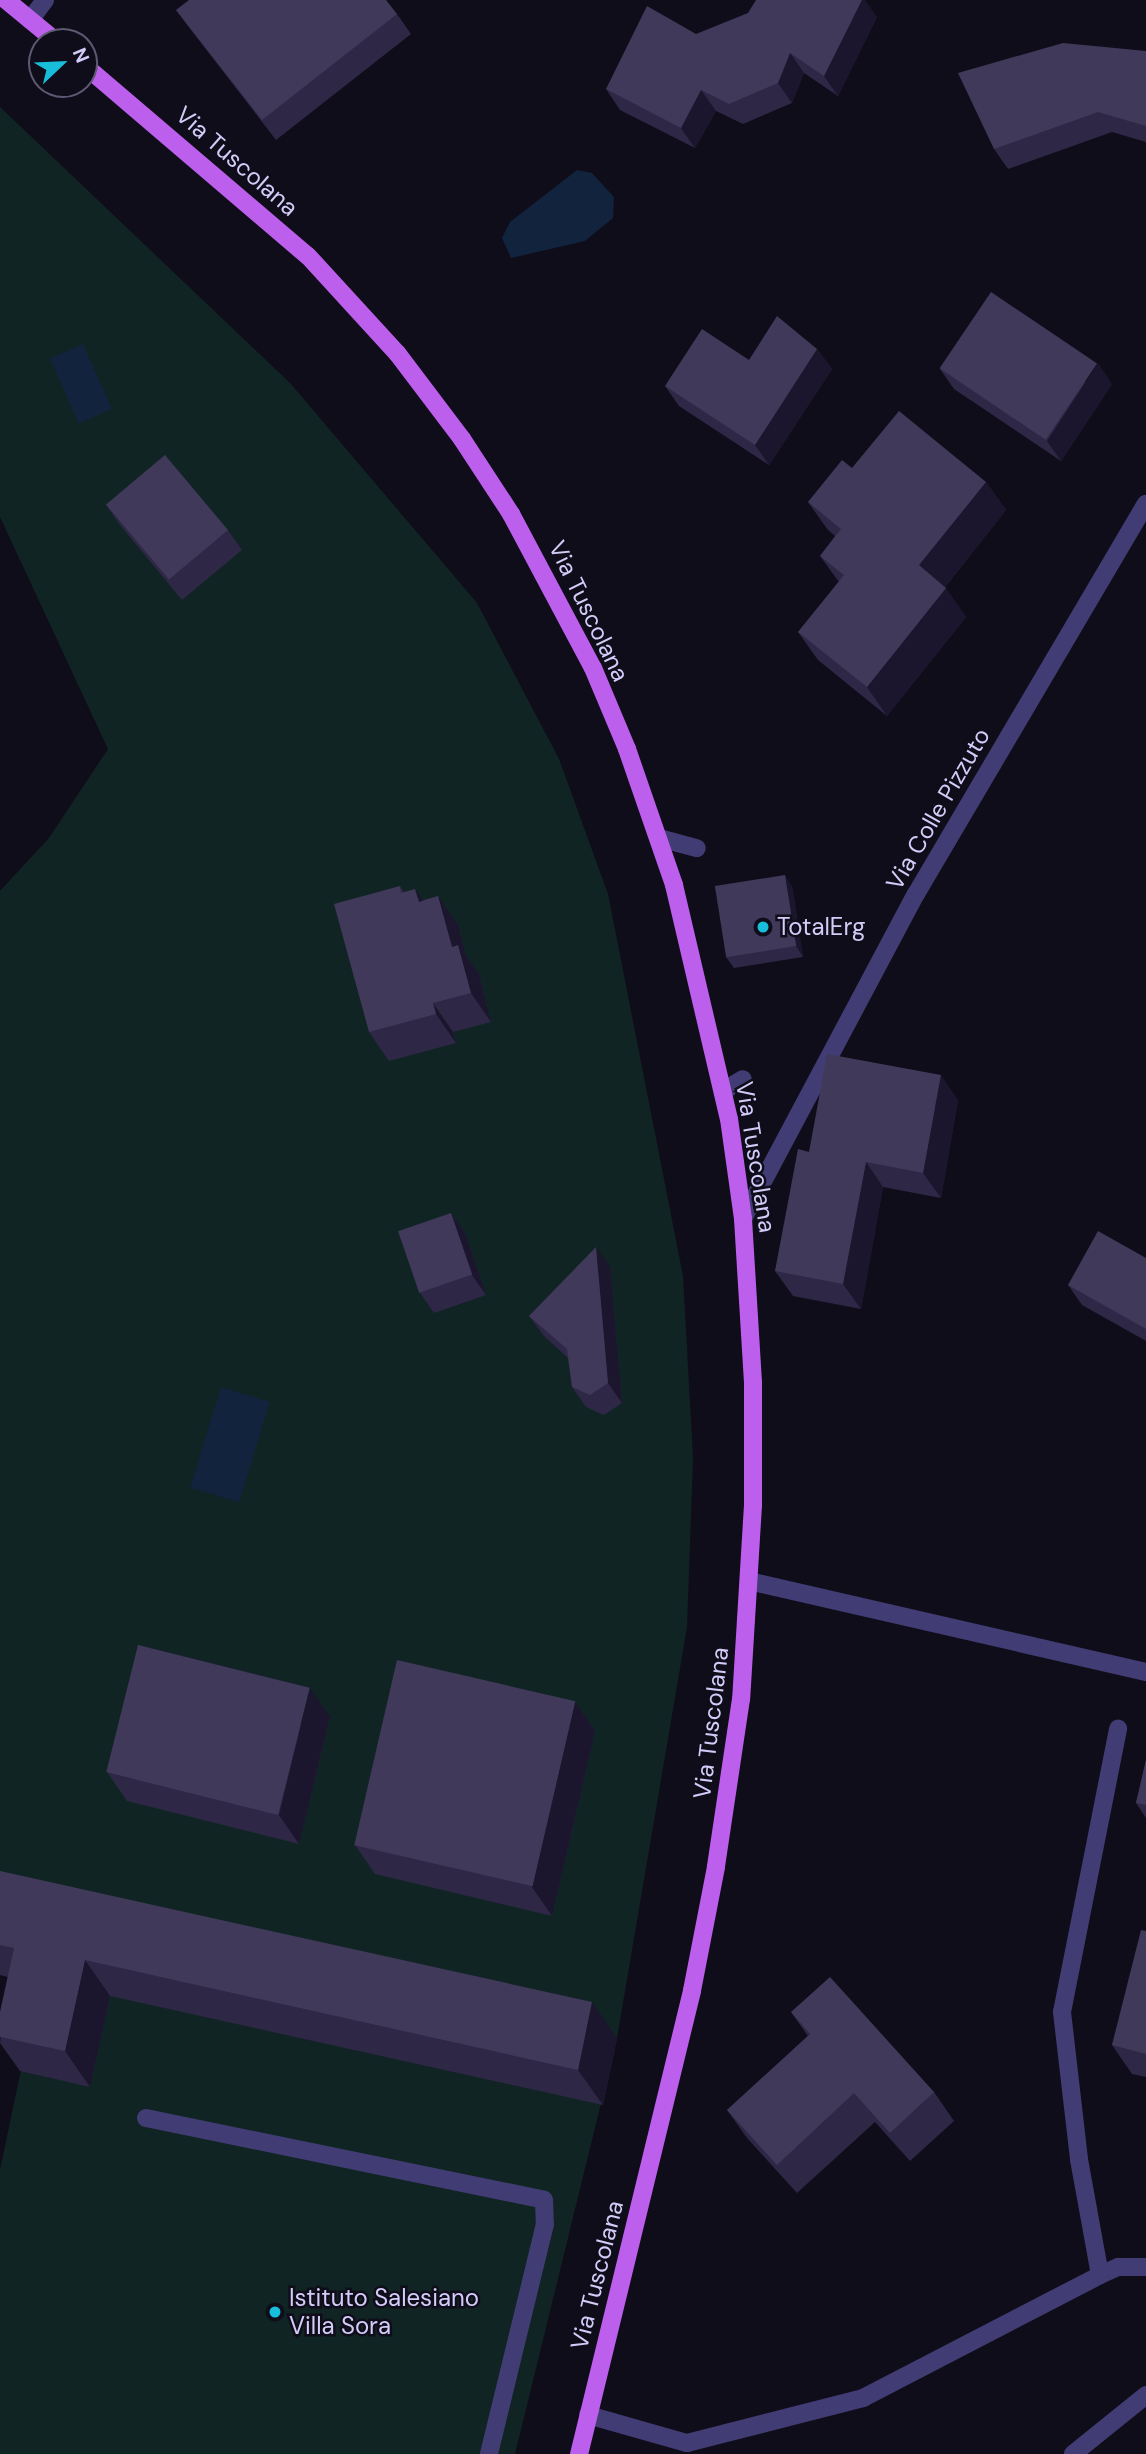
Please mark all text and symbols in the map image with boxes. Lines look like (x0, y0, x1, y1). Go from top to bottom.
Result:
north arrow (28, 28, 98, 98)
text: N (67, 44, 95, 67)
street label: Via Tuscolana (170, 100, 304, 222)
street label: Via Tuscolana (543, 536, 635, 686)
street label: Via Colle Pizzuto (880, 723, 996, 895)
place label: TotalErg (777, 913, 865, 941)
marker: TotalErg (755, 919, 771, 935)
street label: Via Tuscolana (730, 1079, 782, 1235)
street label: Via Tuscolana (687, 1646, 735, 1800)
street label: Via Tuscolana (565, 2198, 629, 2352)
place label: Istituto Salesiano Villa Sora (289, 2284, 479, 2340)
marker: Istituto Salesiano Villa Sora (267, 2304, 283, 2320)

